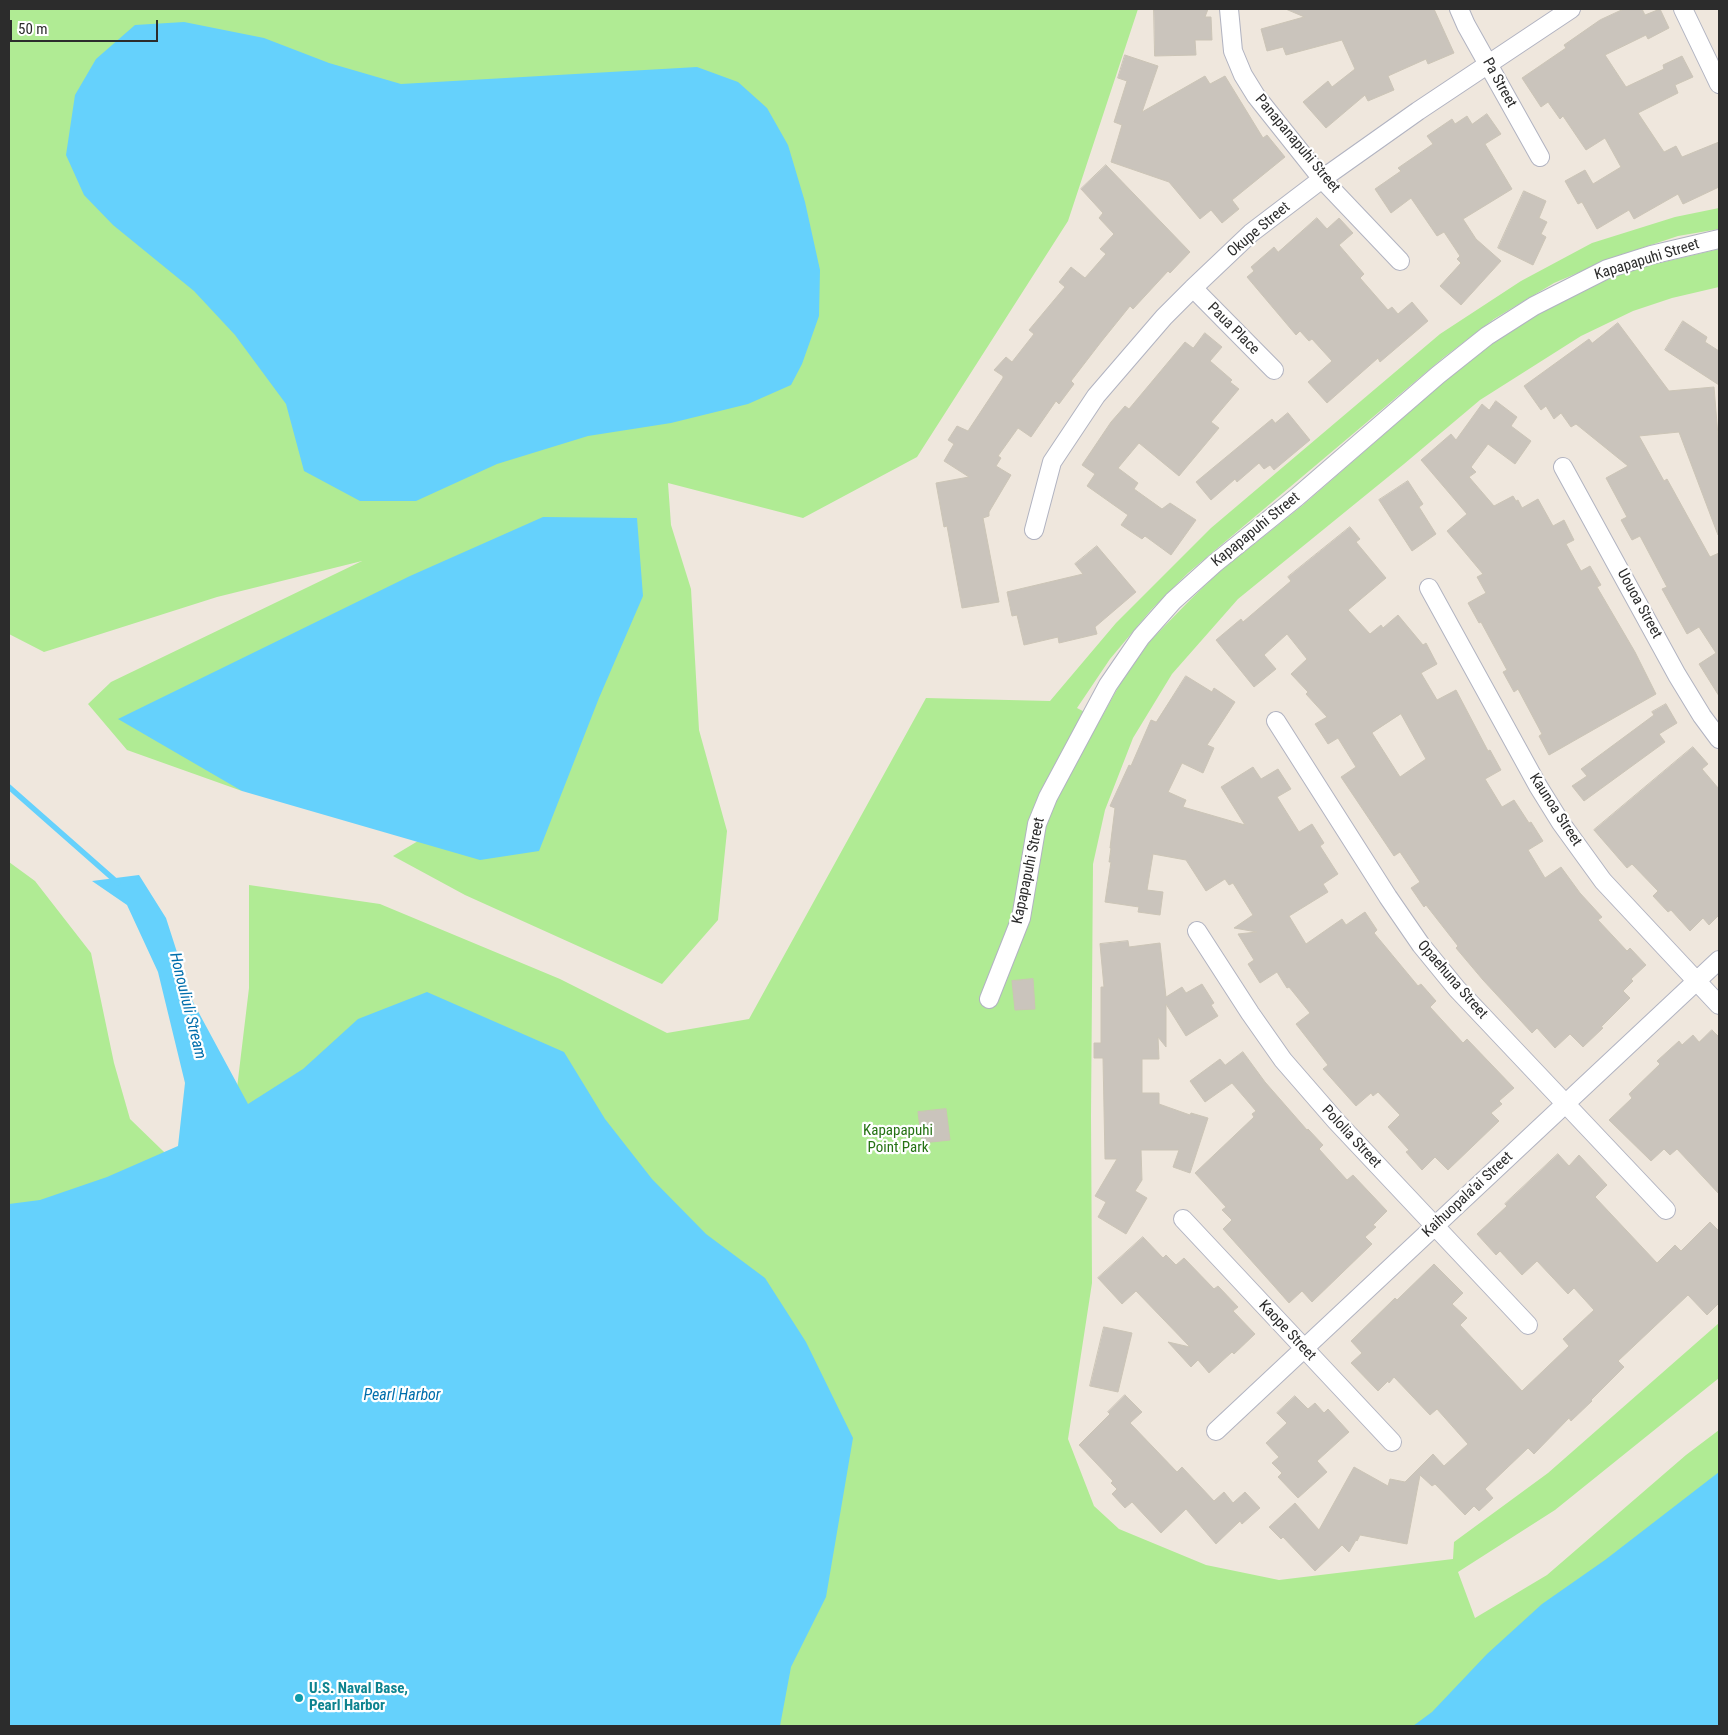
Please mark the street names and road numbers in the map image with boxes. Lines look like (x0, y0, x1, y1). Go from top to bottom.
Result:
street label: Pa Street (1478, 55, 1520, 111)
street label: Panapanapuhi Street (1251, 91, 1343, 197)
street label: Okupe Street (1224, 199, 1294, 261)
street label: Kapapapuhi Street (1593, 236, 1701, 284)
street label: Paua Place (1203, 299, 1263, 359)
street label: Kapapapuhi Street (1208, 489, 1304, 571)
street label: Uouoa Street (1613, 566, 1665, 642)
street label: Kaunoa Street (1525, 770, 1585, 850)
street label: Kapapapuhi Street (1009, 816, 1049, 926)
street label: Opaehuna Street (1413, 937, 1491, 1023)
street label: Pololia Street (1317, 1102, 1385, 1172)
street label: Kaihuopala'ai Street (1419, 1149, 1517, 1241)
street label: Kaope Street (1255, 1297, 1319, 1365)

